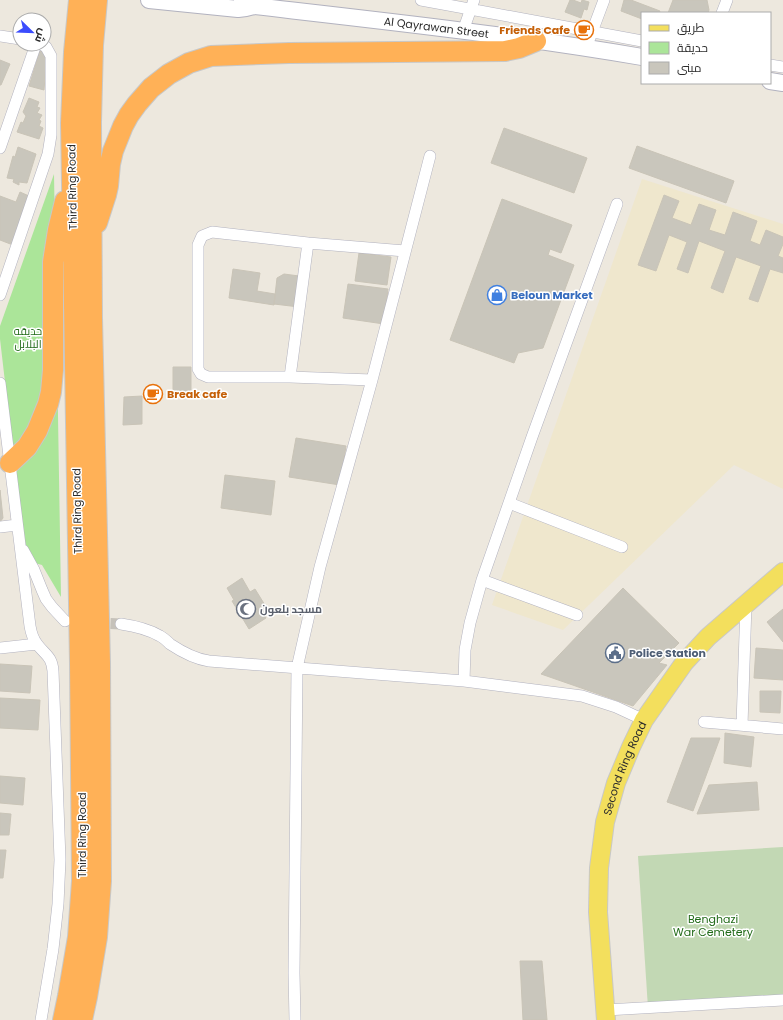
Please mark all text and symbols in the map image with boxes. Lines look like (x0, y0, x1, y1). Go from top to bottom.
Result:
north arrow (12, 12, 52, 52)
legend (641, 12, 771, 84)
street label: Al Qayrawan Street (383, 13, 490, 42)
cafe icon: Friends Cafe (573, 19, 595, 41)
text: طريق (677, 19, 705, 36)
place label: Friends Cafe (499, 22, 570, 38)
text: ش (31, 26, 51, 46)
text: حديقة (677, 39, 708, 56)
text: مبنى (677, 59, 702, 76)
street label: Third Ring Road (63, 144, 81, 230)
shop icon: Beloun Market (486, 284, 508, 306)
place label: Beloun Market (511, 287, 593, 303)
park label: حديقه البلابل (14, 323, 42, 352)
cafe icon: Break cafe (142, 383, 164, 405)
place label: Break cafe (167, 386, 227, 402)
street label: Third Ring Road (68, 468, 86, 554)
mosque icon: مسجد بلعون (235, 598, 257, 620)
place label: مسجد بلعون (260, 601, 322, 617)
public building icon: Police Station (604, 642, 626, 664)
place label: Police Station (629, 645, 706, 661)
street label: Second Ring Road (599, 719, 650, 817)
street label: Third Ring Road (74, 792, 90, 878)
park label: Benghazi War Cemetery (673, 911, 754, 940)

